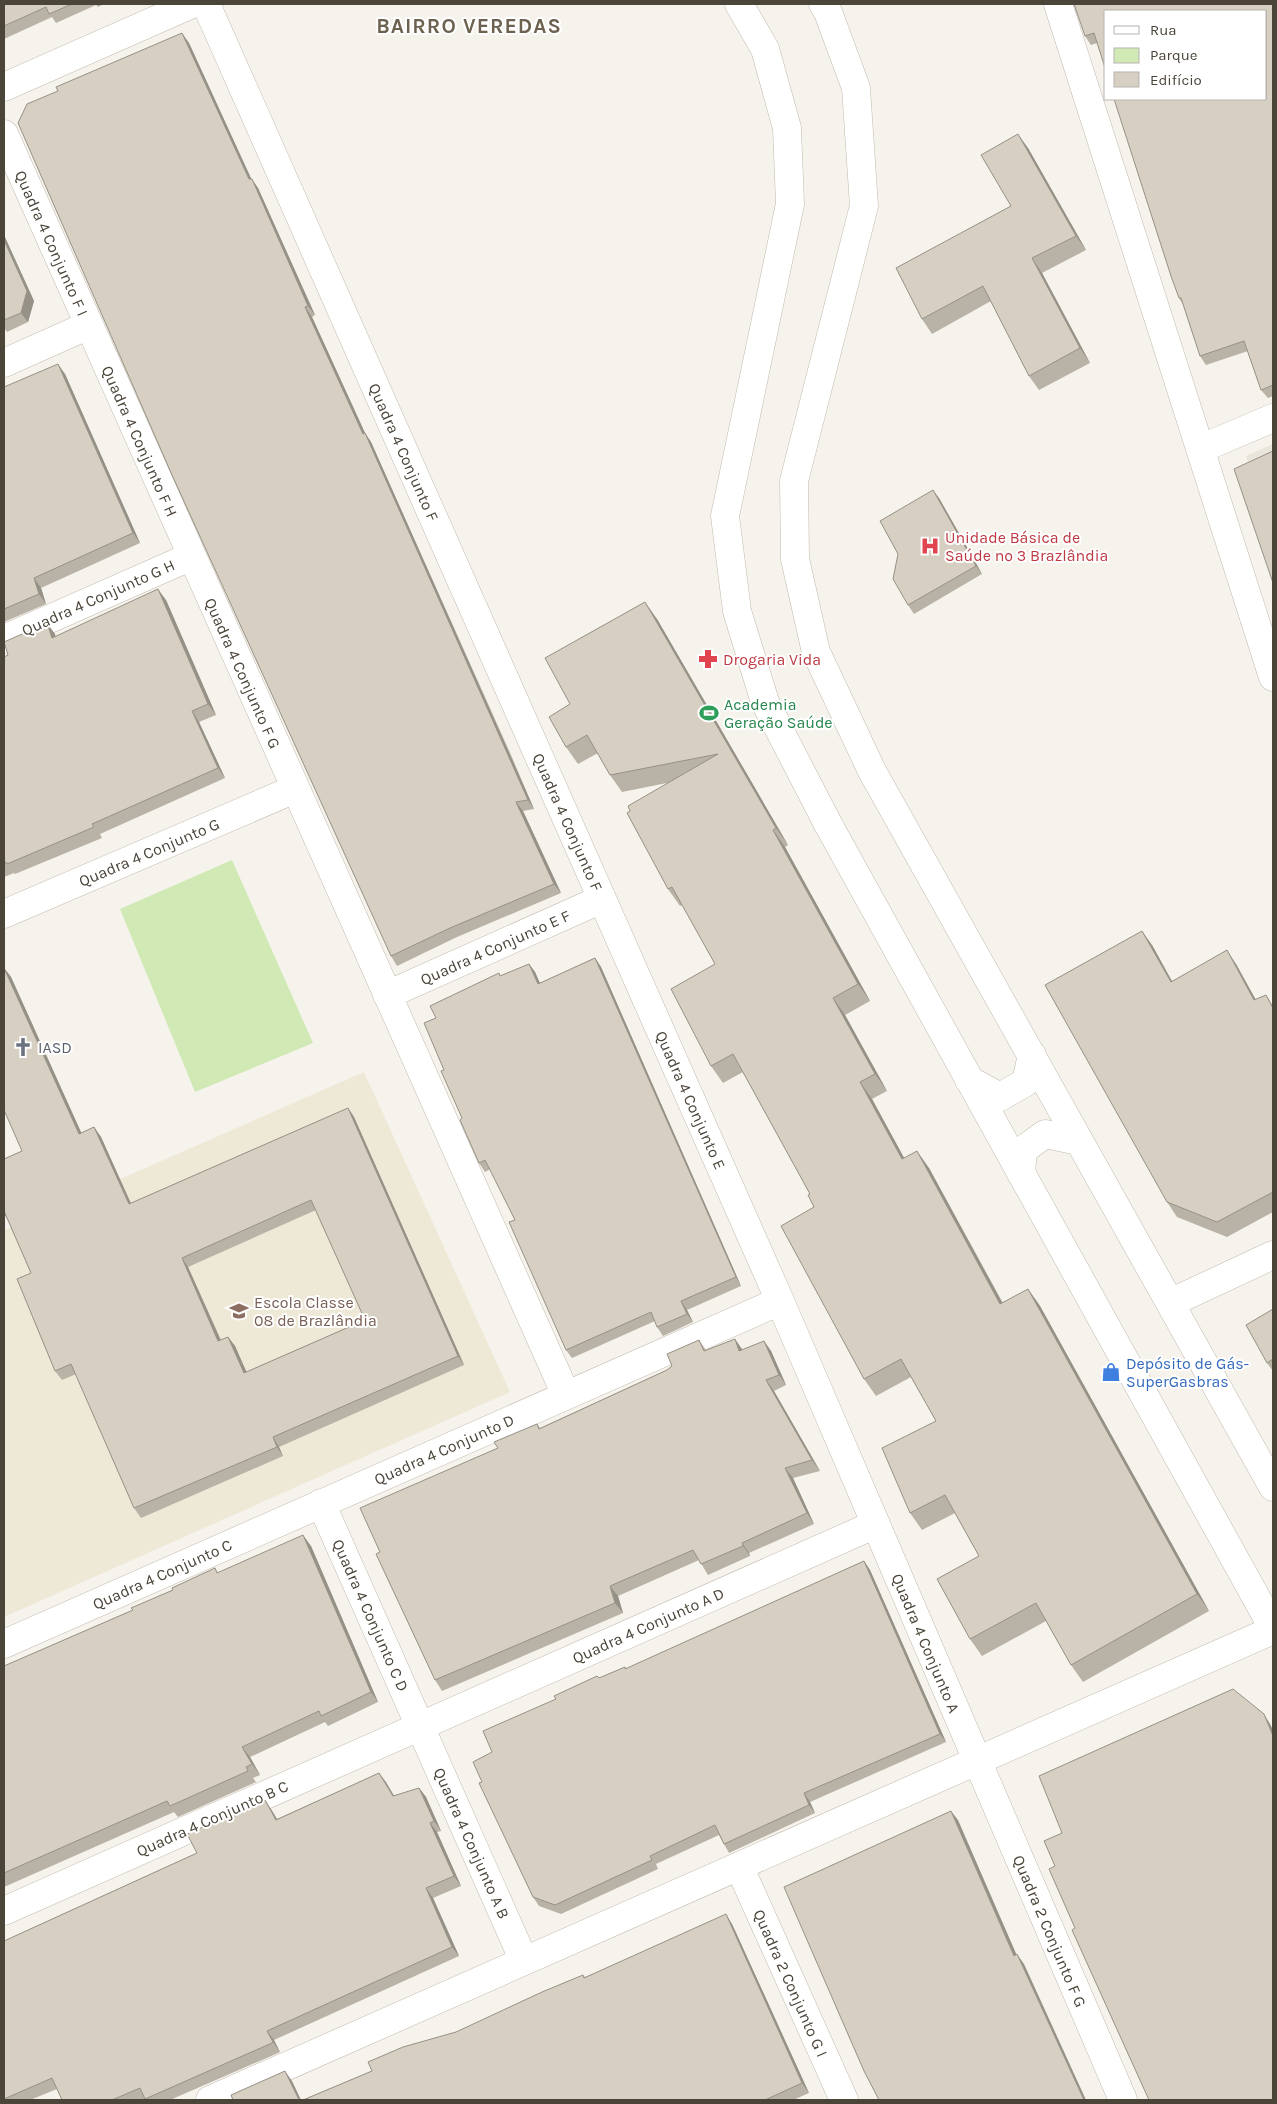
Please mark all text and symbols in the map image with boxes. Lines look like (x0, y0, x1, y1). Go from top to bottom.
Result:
legend (1104, 10, 1267, 100)
district label: BAIRRO VEREDAS (376, 14, 562, 38)
text: Rua (1150, 21, 1177, 39)
text: Parque (1150, 46, 1198, 64)
text: Edifício (1150, 71, 1202, 89)
street label: Quadra 4 Conjunto F I (11, 167, 92, 319)
street label: Quadra 4 Conjunto F H (98, 363, 181, 520)
street label: Quadra 4 Conjunto F (365, 380, 443, 524)
place label: Unidade Básica de Saúde nº 3 Brazlândia (945, 528, 1108, 565)
hospital icon: Unidade Básica de Saúde nº 3 Brazlândia (919, 535, 941, 557)
street label: Quadra 4 Conjunto G H (19, 555, 178, 640)
street label: Quadra 4 Conjunto F G (201, 595, 284, 752)
pharmacy icon: Drogaria Vida (697, 648, 719, 670)
place label: Drogaria Vida (723, 650, 821, 669)
place label: Academia Geração Saúde (724, 695, 833, 732)
sports icon: Academia Geração Saúde (698, 702, 720, 724)
street label: Quadra 4 Conjunto F (529, 750, 607, 894)
street label: Quadra 4 Conjunto G (76, 814, 222, 891)
street label: Quadra 4 Conjunto E F (417, 906, 573, 989)
street label: Quadra 4 Conjunto E (651, 1028, 730, 1172)
church icon: IASD (12, 1036, 34, 1058)
place label: IASD (38, 1038, 72, 1057)
place label: Escola Classe 08 de Brazlândia (254, 1293, 377, 1330)
school or university icon: Escola Classe 08 de Brazlândia (228, 1300, 250, 1322)
place label: Depósito de Gás- SuperGasbras (1126, 1354, 1249, 1391)
shop icon: Depósito de Gás- SuperGasbras (1100, 1361, 1122, 1383)
street label: Quadra 4 Conjunto D (371, 1410, 517, 1489)
street label: Quadra 4 Conjunto C (90, 1535, 235, 1614)
street label: Quadra 4 Conjunto C D (328, 1536, 413, 1694)
street label: Quadra 4 Conjunto A (888, 1571, 964, 1716)
street label: Quadra 4 Conjunto A D (569, 1583, 727, 1668)
street label: Quadra 4 Conjunto A B (430, 1765, 513, 1922)
street label: Quadra 4 Conjunto B C (133, 1776, 291, 1861)
street label: Quadra 2 Conjunto F G (1009, 1852, 1090, 2010)
street label: Quadra 2 Conjunto G I (749, 1906, 832, 2060)

